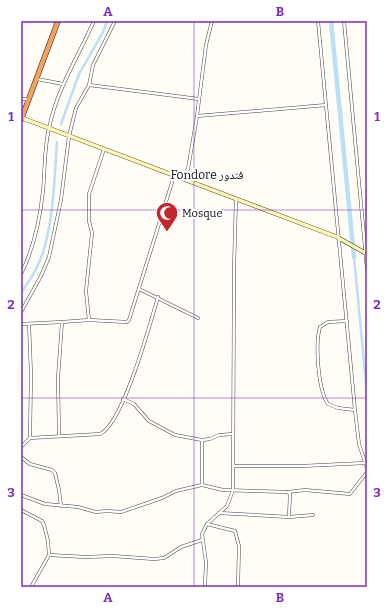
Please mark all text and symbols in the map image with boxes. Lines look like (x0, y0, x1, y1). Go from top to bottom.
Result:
text: A (103, 4, 113, 19)
text: B (276, 4, 284, 19)
text: 1 (8, 109, 14, 124)
text: 1 (374, 109, 380, 124)
district label: Fondore فندور (170, 168, 244, 182)
mosque icon: Mosque (154, 200, 180, 233)
place label: Mosque (182, 207, 222, 220)
text: 2 (7, 297, 15, 312)
text: 2 (373, 297, 381, 312)
text: 3 (7, 485, 15, 500)
text: 3 (373, 485, 381, 500)
text: A (103, 590, 113, 605)
text: B (276, 590, 284, 605)

